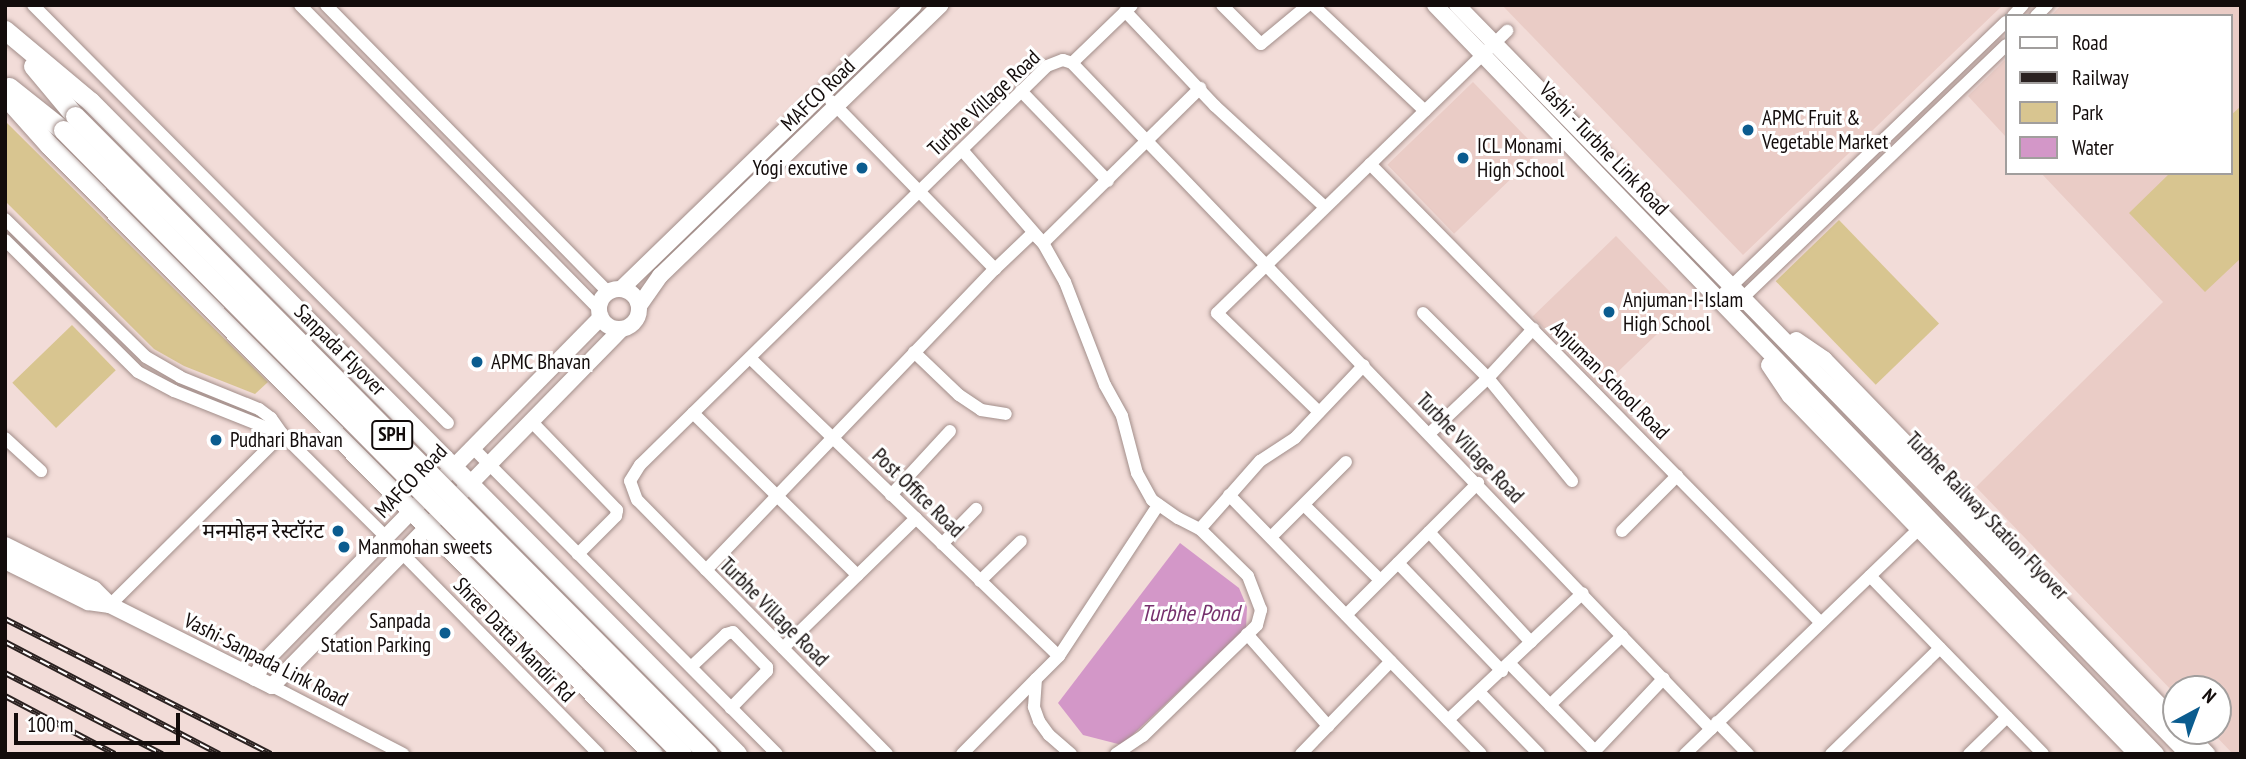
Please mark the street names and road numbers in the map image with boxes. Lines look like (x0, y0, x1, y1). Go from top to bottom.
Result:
street label: Turbhe Village Road (923, 45, 1045, 161)
street label: MAFCO Road (776, 54, 860, 136)
street label: Vashi - Turbhe Link Road (1533, 76, 1675, 222)
street label: Sanpada Flyover (289, 299, 391, 401)
street label: Anjuman School Road (1545, 315, 1675, 445)
street label: Turbhe Village Road (1411, 387, 1529, 509)
road number: SPH (371, 420, 413, 450)
street label: Turbhe Railway Station Flyover (1900, 427, 2074, 605)
street label: MAFCO Road (370, 439, 452, 523)
street label: Post Office Road (867, 443, 969, 543)
street label: Turbhe Village Road (714, 552, 834, 672)
street label: Shree Datta Mandir Rd (448, 572, 580, 708)
street label: Vashi-Sanpada Link Road (180, 608, 352, 712)

